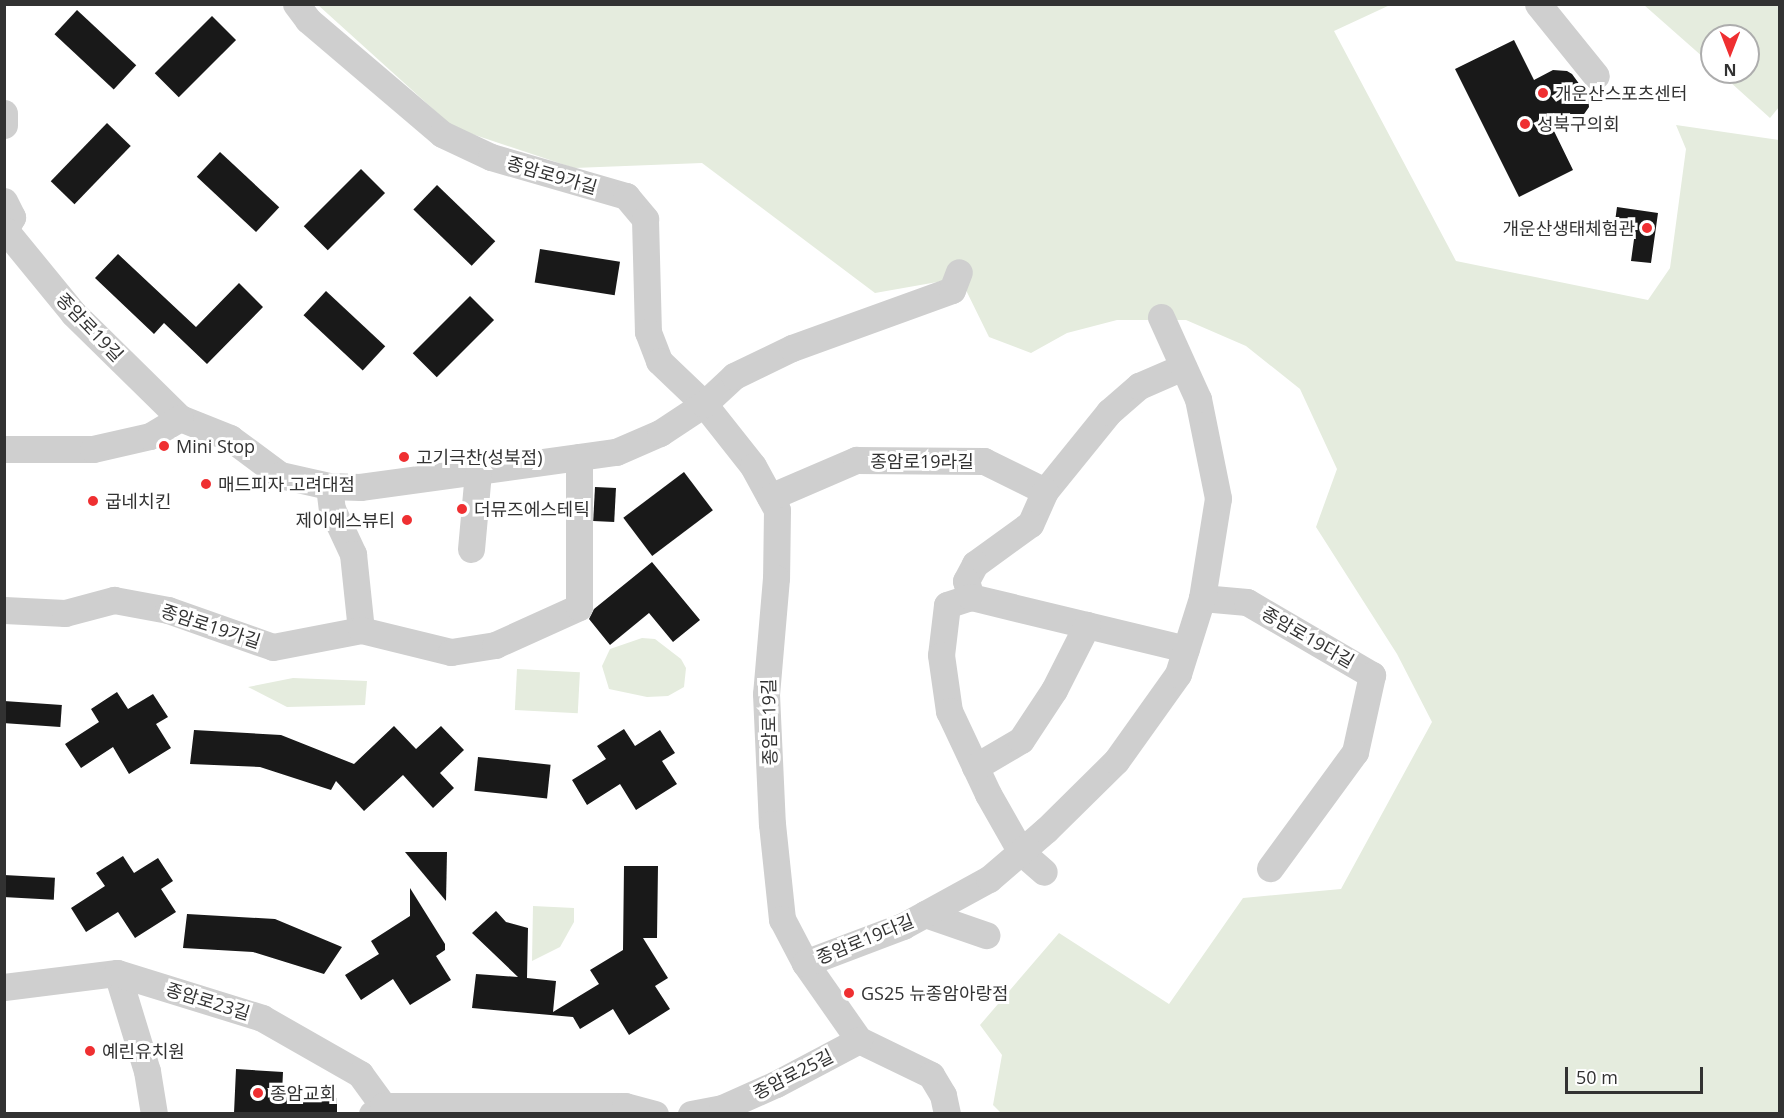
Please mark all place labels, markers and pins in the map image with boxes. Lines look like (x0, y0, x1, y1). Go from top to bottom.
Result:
place label: 개운산스포츠센터 (1555, 82, 1687, 104)
marker: 개운산스포츠센터 (1536, 86, 1550, 100)
place label: 성북구의회 (1537, 113, 1620, 135)
marker: 성북구의회 (1518, 117, 1532, 131)
place label: 개운산생태체험관 (1503, 217, 1635, 239)
marker: 개운산생태체험관 (1640, 221, 1654, 235)
place label: Mini Stop (176, 435, 255, 457)
marker: Mini Stop (157, 439, 171, 453)
place label: 고기극찬(성북점) (416, 446, 543, 468)
marker: 고기극찬(성북점) (397, 450, 411, 464)
place label: 매드피자 고려대점 (218, 473, 355, 495)
marker: 매드피자 고려대점 (199, 477, 213, 491)
place label: 굽네치킨 (105, 490, 171, 512)
marker: 굽네치킨 (86, 494, 100, 508)
place label: 더뮤즈에스테틱 (474, 498, 590, 520)
marker: 더뮤즈에스테틱 (455, 502, 469, 516)
place label: 제이에스뷰티 (296, 509, 395, 531)
marker: 제이에스뷰티 (400, 513, 414, 527)
place label: GS25 뉴종암아랑점 (861, 982, 1009, 1004)
marker: GS25 뉴종암아랑점 (842, 986, 856, 1000)
place label: 예린유치원 (102, 1040, 185, 1062)
marker: 예린유치원 (83, 1044, 97, 1058)
place label: 종암교회 (270, 1082, 336, 1104)
marker: 종암교회 (251, 1086, 265, 1100)

